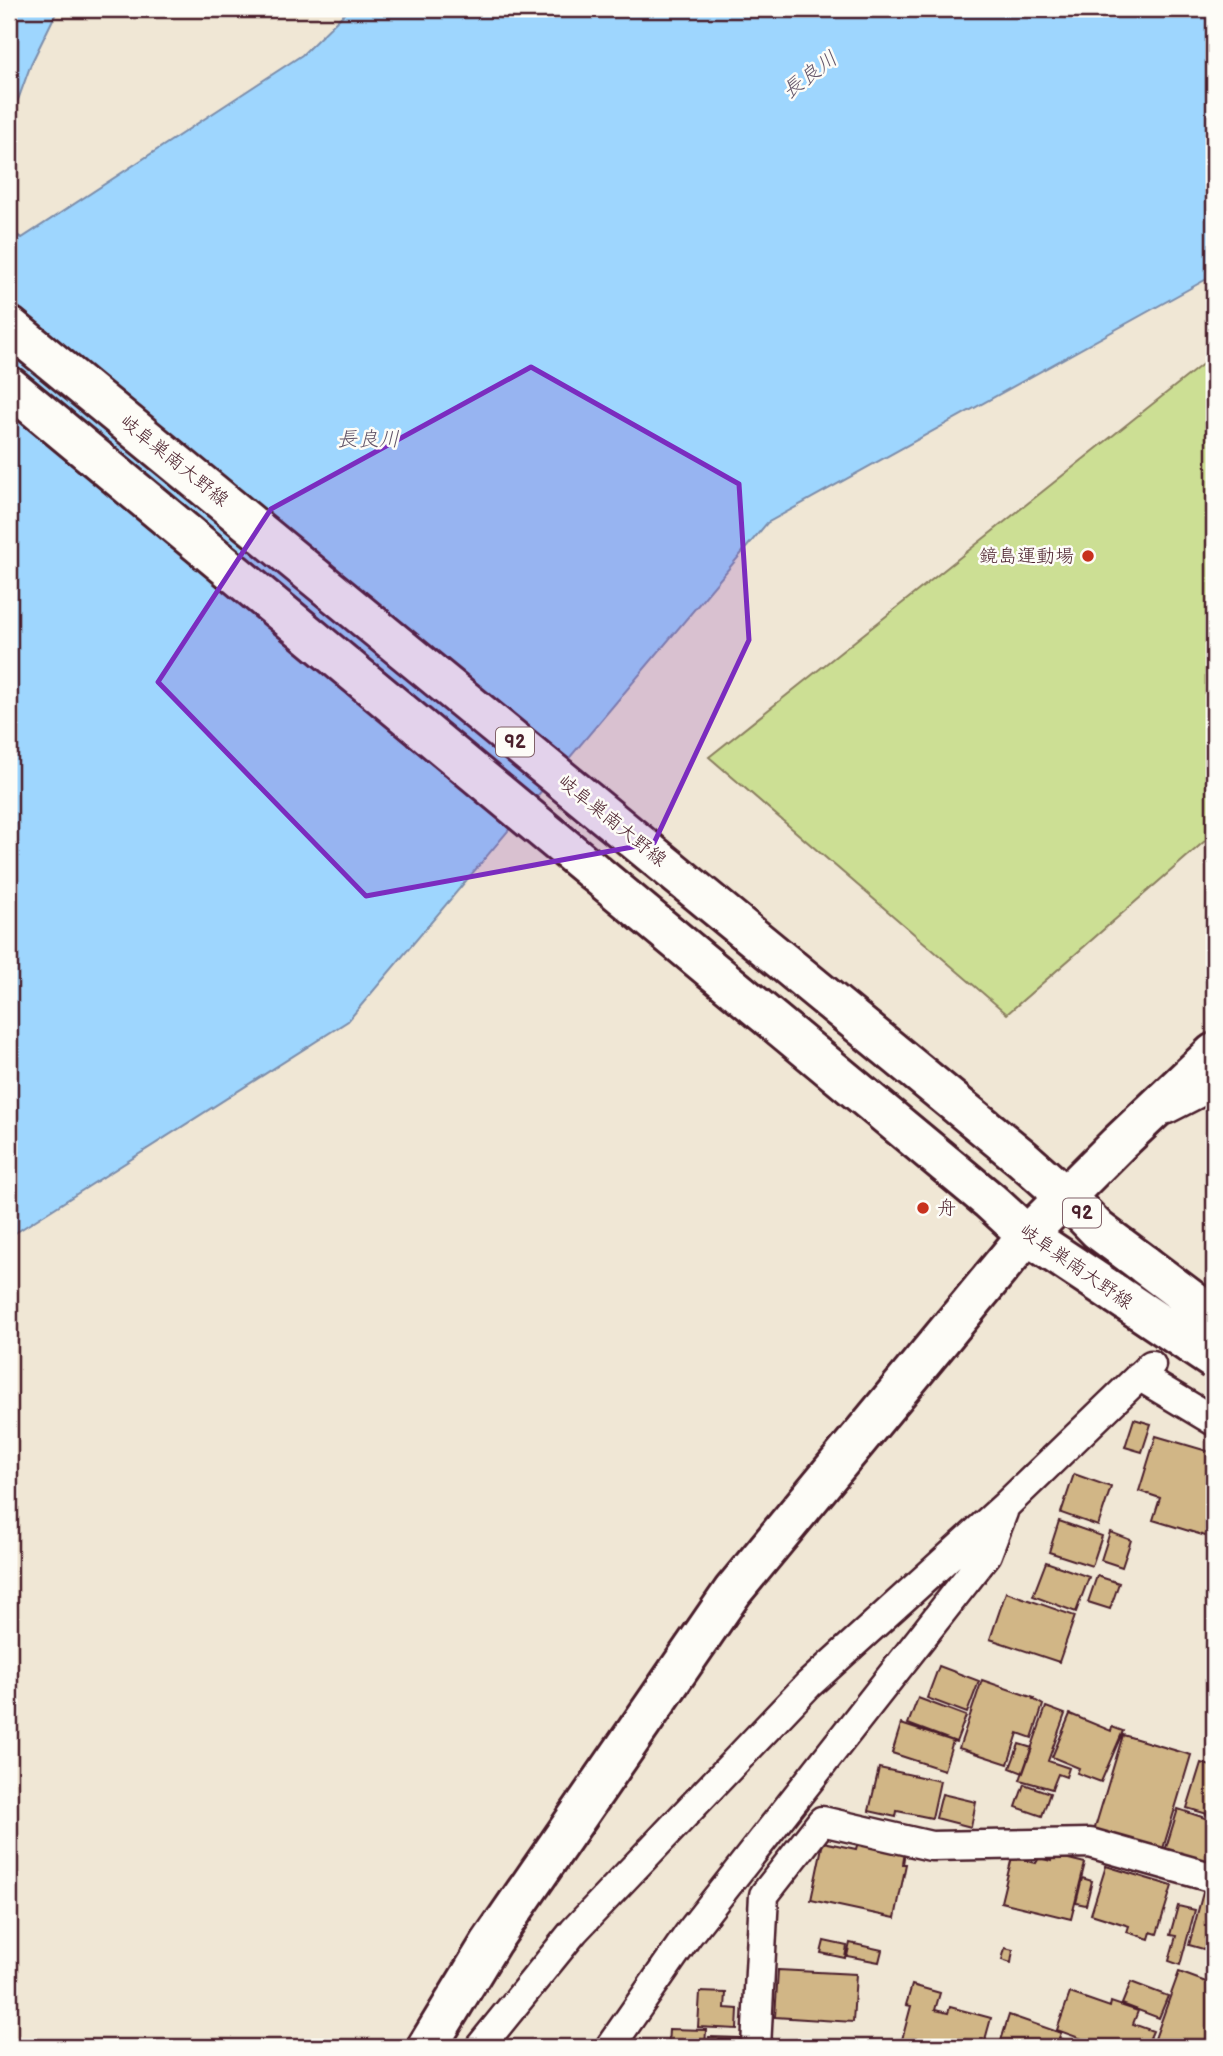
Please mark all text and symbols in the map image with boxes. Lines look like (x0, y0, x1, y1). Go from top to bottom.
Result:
water label: 長良川 (777, 46, 843, 104)
street label: 岐阜巣南大野線 (115, 410, 233, 512)
water label: 長良川 (337, 427, 400, 452)
place label: 鏡島運動場 (979, 545, 1074, 568)
marker: 鏡島運動場 (1080, 548, 1096, 564)
road number: 92 (496, 728, 534, 756)
street label: 岐阜巣南大野線 (553, 770, 671, 872)
place label: 舟 (937, 1197, 956, 1220)
road number: 92 (1063, 1198, 1101, 1228)
marker: 舟 (915, 1200, 931, 1216)
street label: 岐阜巣南大野線 (1015, 1219, 1137, 1315)

